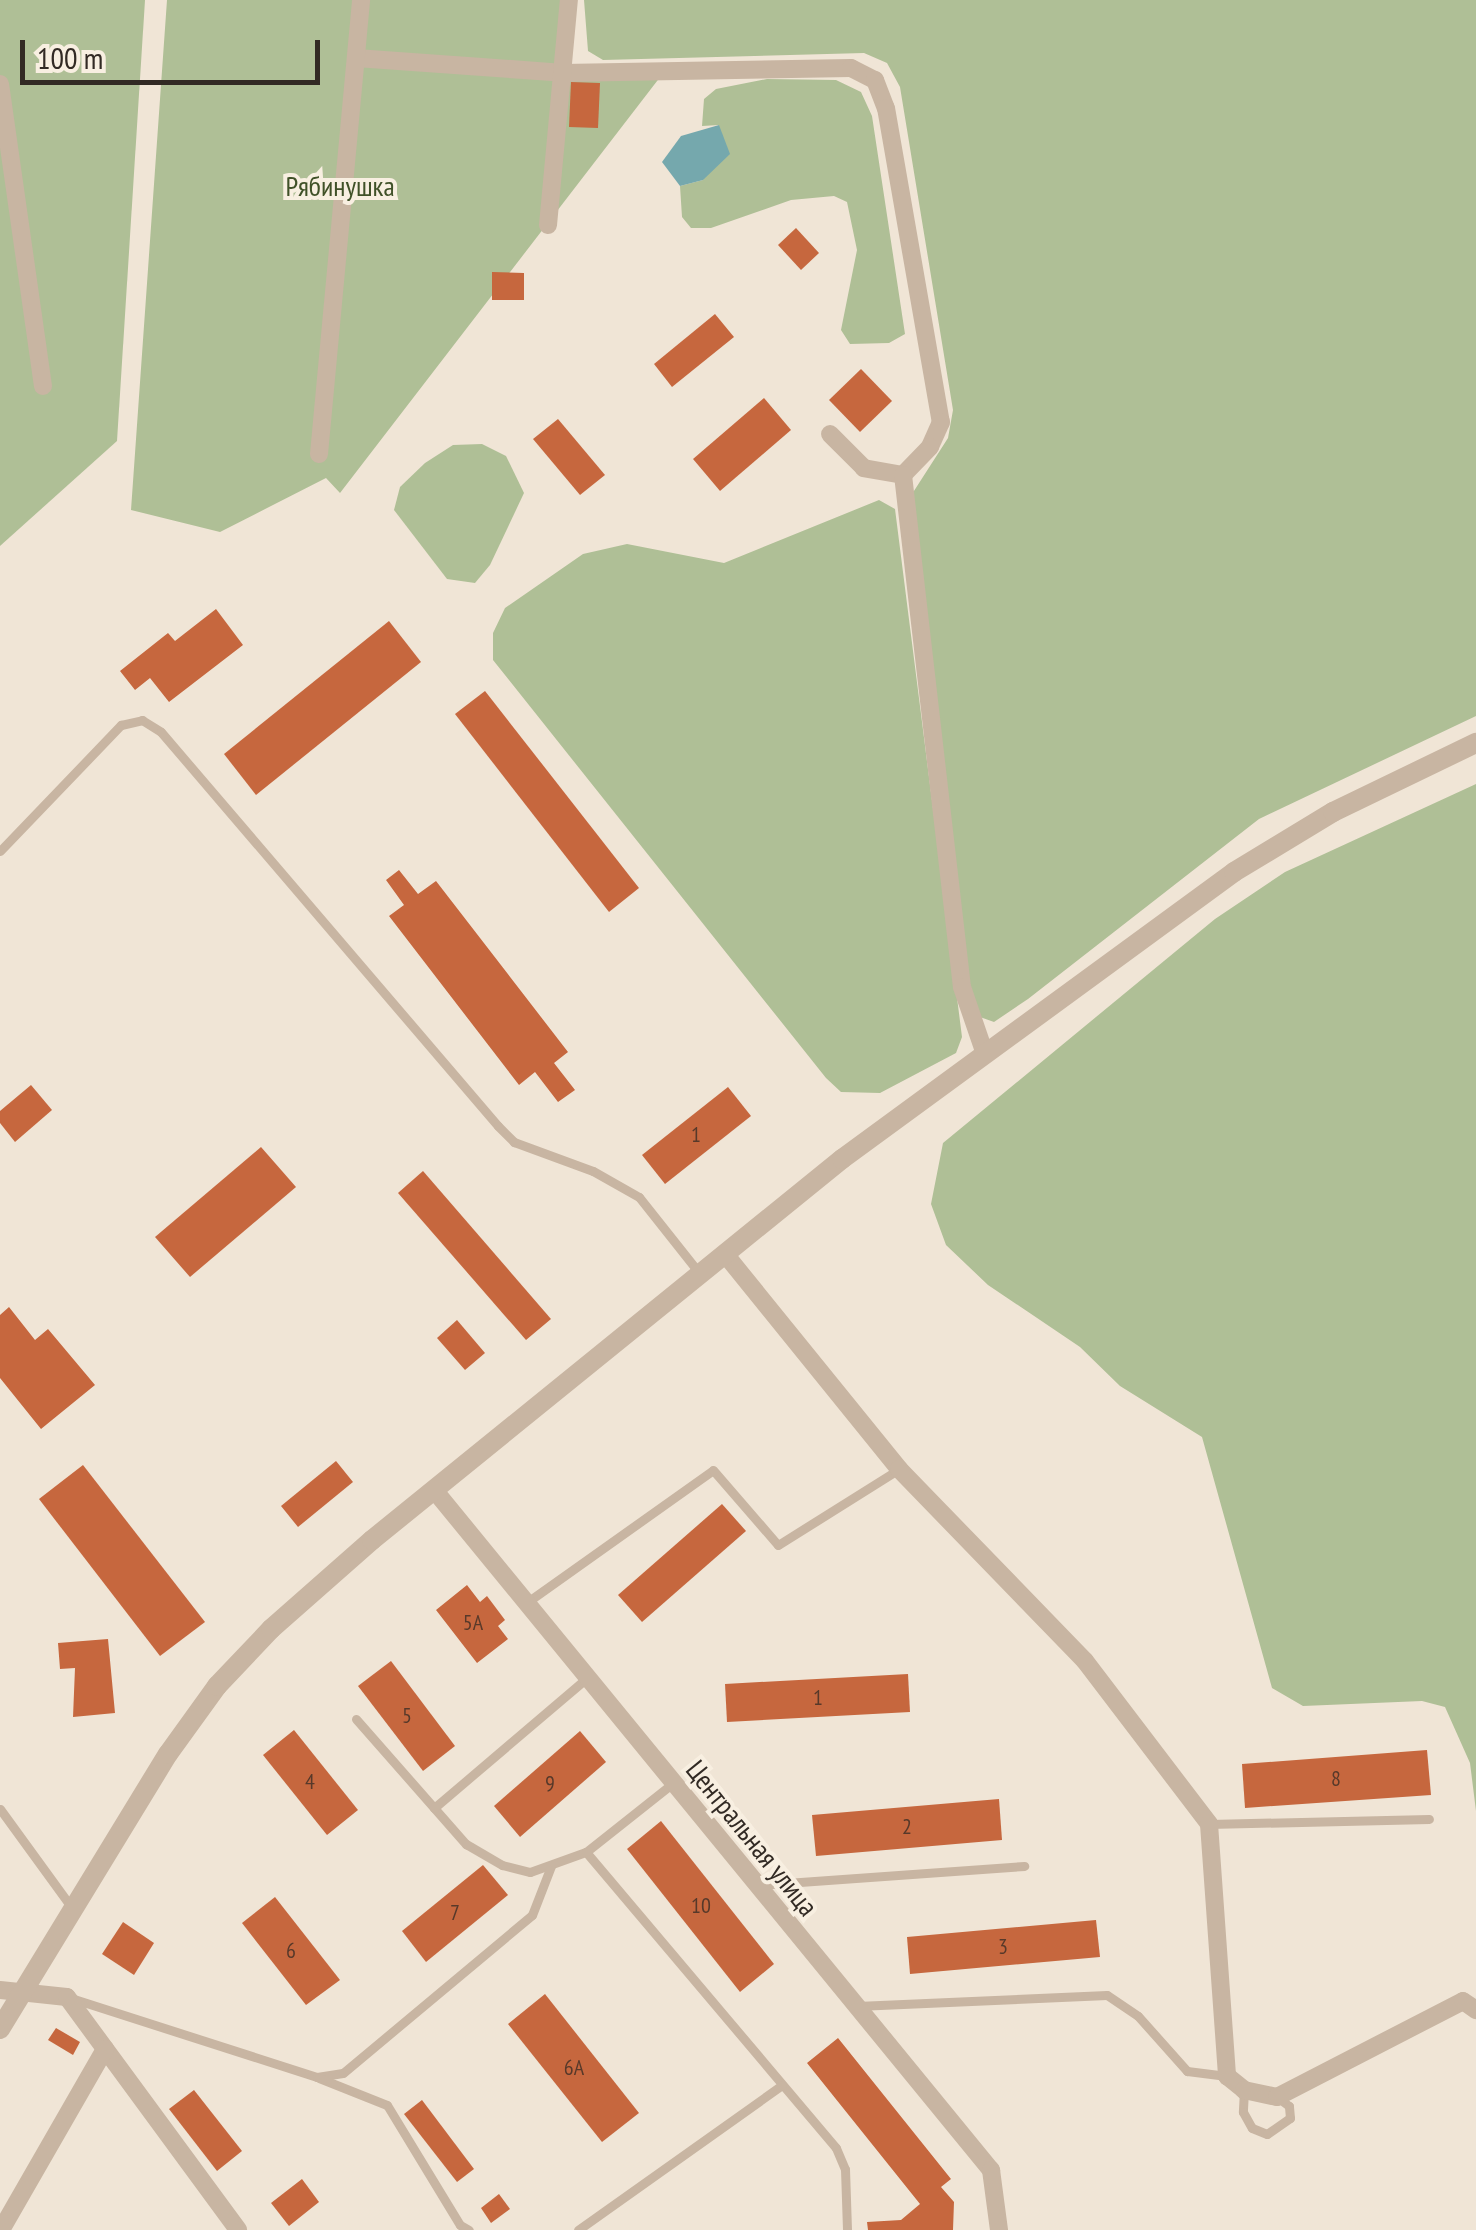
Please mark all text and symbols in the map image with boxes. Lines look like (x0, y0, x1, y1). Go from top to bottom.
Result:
scale bar (25, 20, 325, 82)
text: 100 m (37, 38, 103, 77)
park label: Рябинушка (285, 169, 395, 203)
house number: 1 (691, 1122, 701, 1148)
house number: 5А (463, 1610, 483, 1636)
house number: 1 (813, 1685, 823, 1711)
house number: 5 (402, 1703, 412, 1729)
street label: Центральная улица (679, 1753, 825, 1923)
house number: 8 (1331, 1766, 1341, 1792)
house number: 4 (305, 1769, 315, 1795)
house number: 9 (545, 1771, 555, 1797)
house number: 2 (902, 1814, 912, 1840)
house number: 10 (691, 1893, 711, 1919)
house number: 7 (450, 1900, 460, 1926)
house number: 3 (998, 1934, 1008, 1960)
house number: 6 (286, 1938, 296, 1964)
house number: 6А (564, 2055, 584, 2081)

